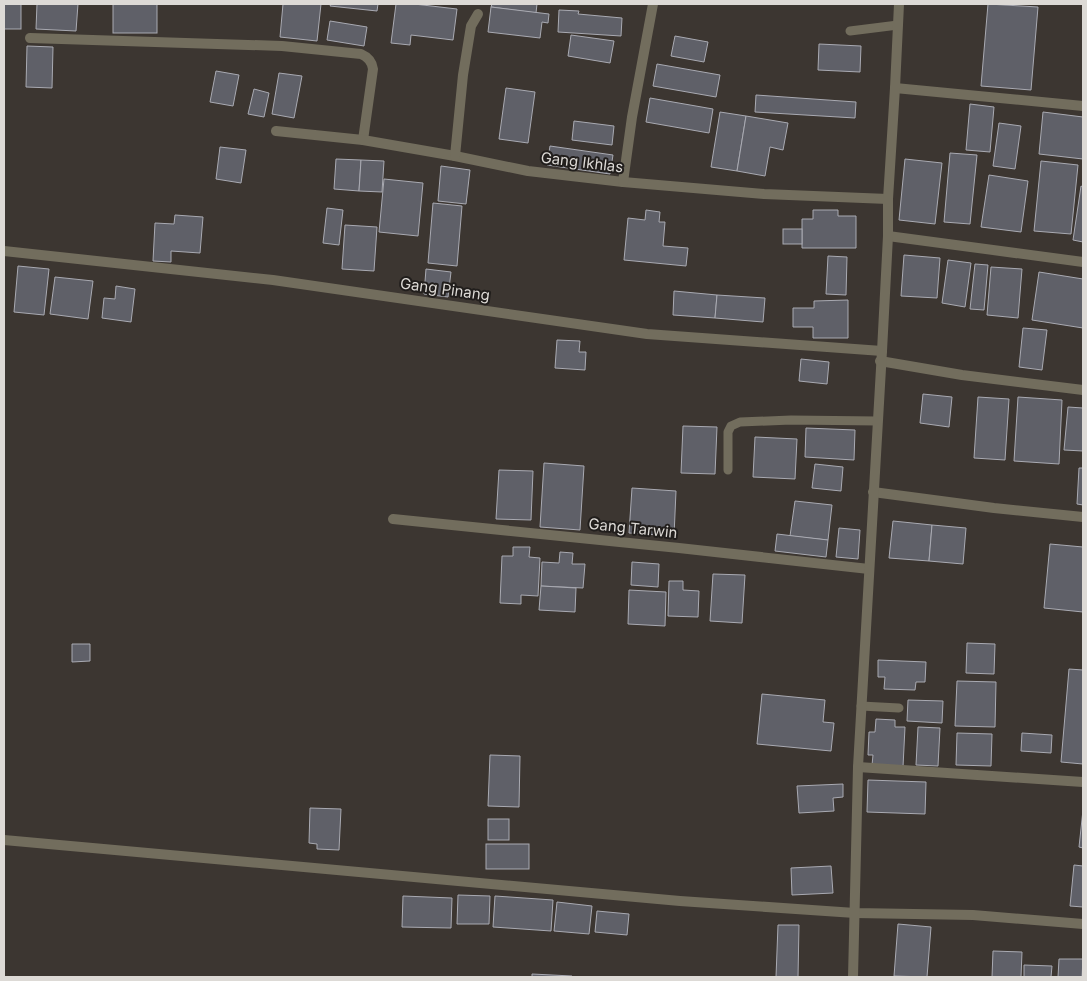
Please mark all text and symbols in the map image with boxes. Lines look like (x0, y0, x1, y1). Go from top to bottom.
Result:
street label: Gang Ikhlas (540, 148, 624, 176)
street label: Gang Pinang (399, 273, 491, 305)
street label: Gang Tarwin (588, 514, 678, 542)

